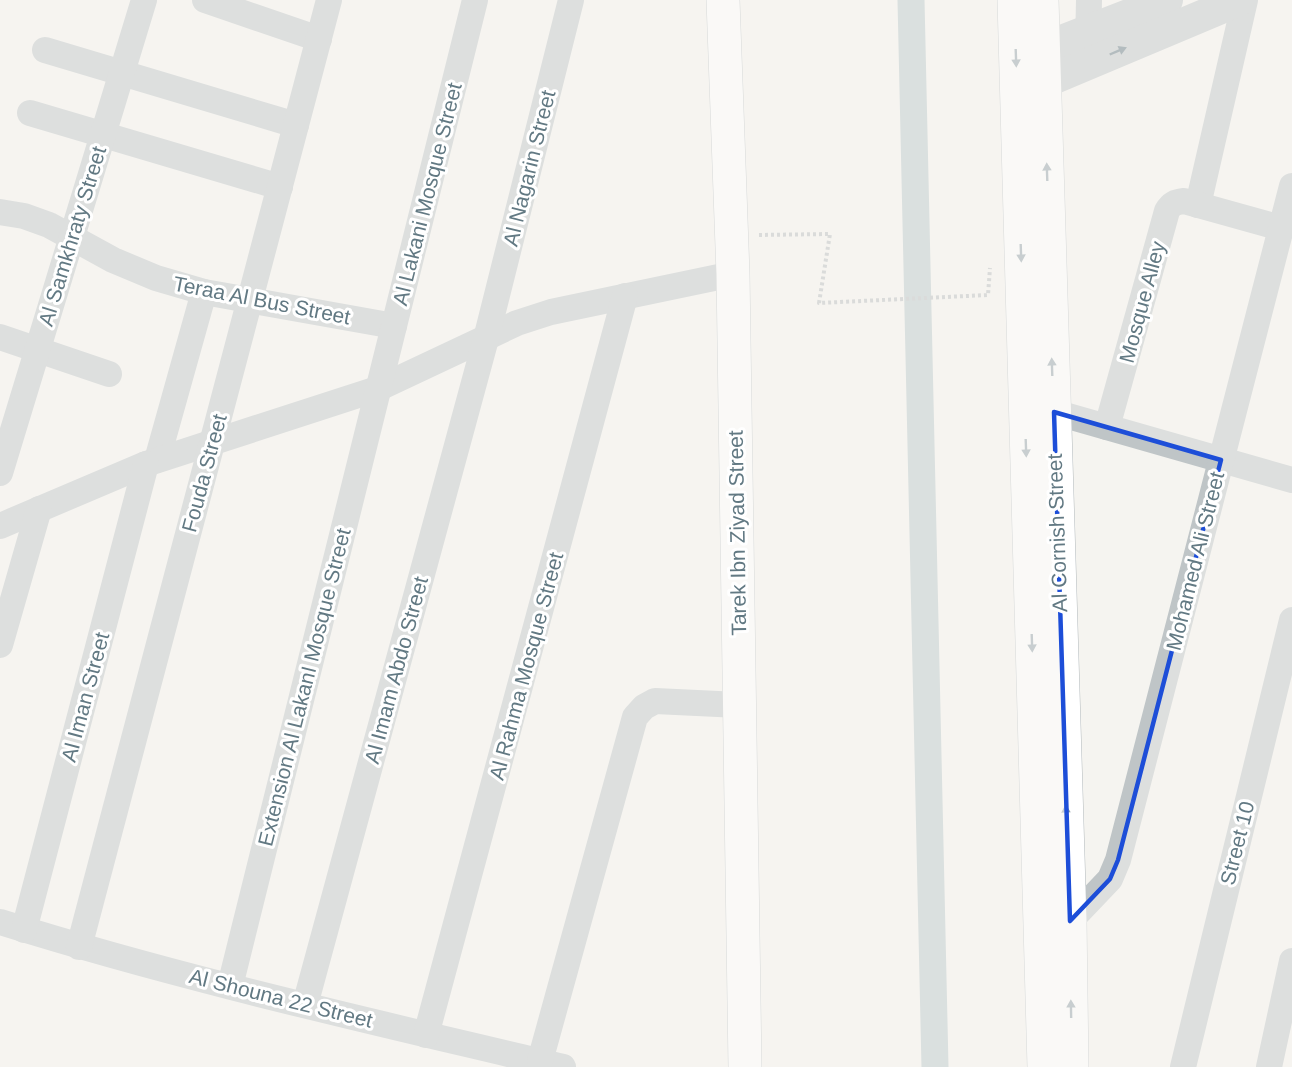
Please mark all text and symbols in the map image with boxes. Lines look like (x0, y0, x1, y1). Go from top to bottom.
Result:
one-way arrow (1109, 46, 1127, 55)
one-way arrow (1011, 49, 1020, 68)
street label: Al Lakani Mosque Street (388, 80, 466, 308)
street label: Al Nagarin Street (498, 87, 560, 248)
street label: Al Samkhraty Street (34, 143, 110, 329)
one-way arrow (1042, 162, 1052, 181)
street label: Mosque Alley (1115, 238, 1169, 365)
one-way arrow (1016, 244, 1026, 263)
street label: Teraa Al Bus Street (172, 272, 353, 328)
one-way arrow (1048, 357, 1057, 376)
street label: Fouda Street (177, 411, 231, 535)
street label: Tarek Ibn Ziyad Street (724, 430, 750, 636)
one-way arrow (1022, 439, 1031, 458)
street label: Al Cornish Street (1043, 453, 1071, 613)
street label: Mohamed Ali Street (1162, 469, 1228, 653)
street label: Extension Al LakanI Mosque Street (253, 525, 355, 848)
street label: Al Rahma Mosque Street (485, 550, 568, 782)
street label: Al Imam Abdo Street (360, 574, 432, 766)
street label: Al Iman Street (57, 630, 113, 764)
one-way arrow (1027, 634, 1036, 653)
street label: Street 10 (1216, 799, 1258, 887)
one-way arrow (1062, 804, 1071, 823)
street label: Al Shouna 22 Street (187, 964, 375, 1032)
one-way arrow (1067, 999, 1076, 1018)

